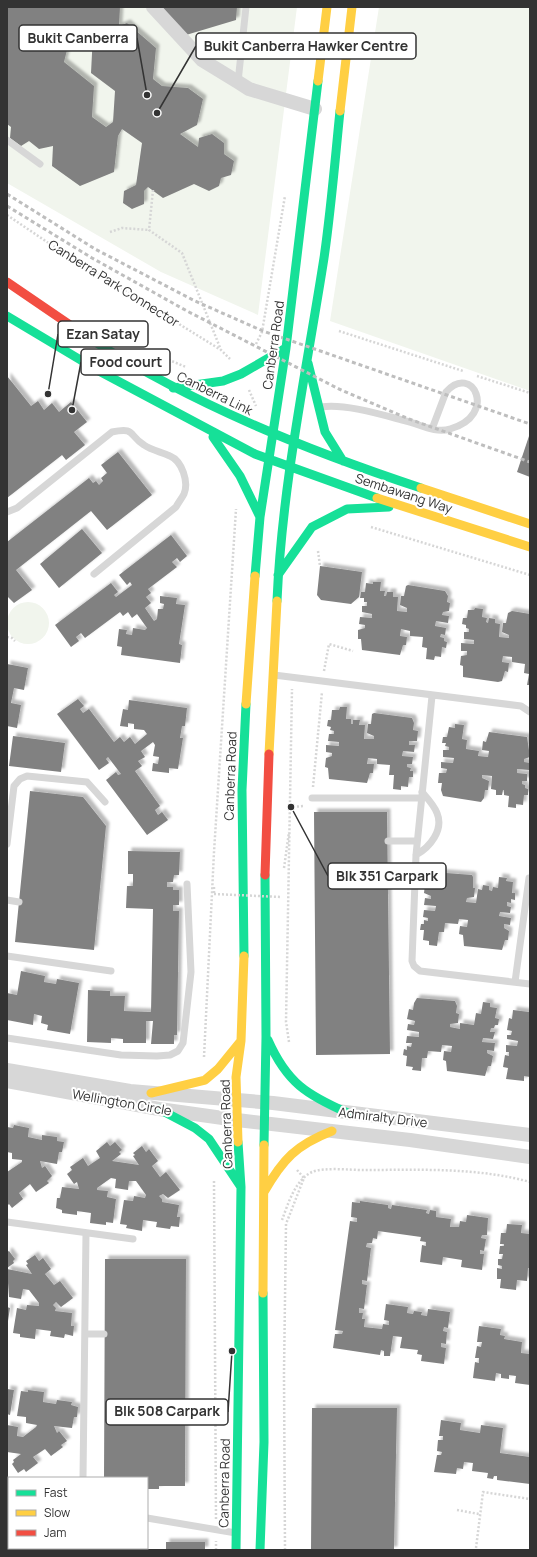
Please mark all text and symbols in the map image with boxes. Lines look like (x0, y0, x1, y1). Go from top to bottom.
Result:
callout: Bukit Canberra (19, 25, 137, 51)
text: Bukit Canberra (27, 28, 129, 47)
callout: Bukit Canberra Hawker Centre (196, 33, 416, 59)
text: Bukit Canberra Hawker Centre (204, 36, 408, 55)
street label: Canberra Park Connector (45, 235, 183, 331)
street label: Canberra Road (258, 300, 288, 390)
callout: Ezan Satay (58, 321, 148, 347)
text: Ezan Satay (66, 324, 140, 343)
callout: Food court (81, 349, 170, 375)
text: Food court (90, 352, 162, 371)
street label: Canberra Link (174, 367, 256, 419)
street label: Sembawang Way (353, 469, 455, 517)
street label: Canberra Road (219, 731, 241, 821)
callout: Blk 351 Carpark (328, 863, 446, 889)
text: Blk 351 Carpark (336, 866, 439, 885)
street label: Canberra Road (215, 1079, 237, 1169)
street label: Wellington Circle (71, 1084, 174, 1120)
street label: Admiralty Drive (337, 1103, 429, 1131)
callout: Blk 508 Carpark (106, 1399, 228, 1425)
text: Blk 508 Carpark (114, 1401, 220, 1420)
street label: Canberra Road (214, 1438, 234, 1528)
legend (8, 1477, 148, 1549)
text: Fast (44, 1484, 68, 1501)
text: Slow (44, 1504, 70, 1521)
text: Jam (44, 1524, 66, 1541)

